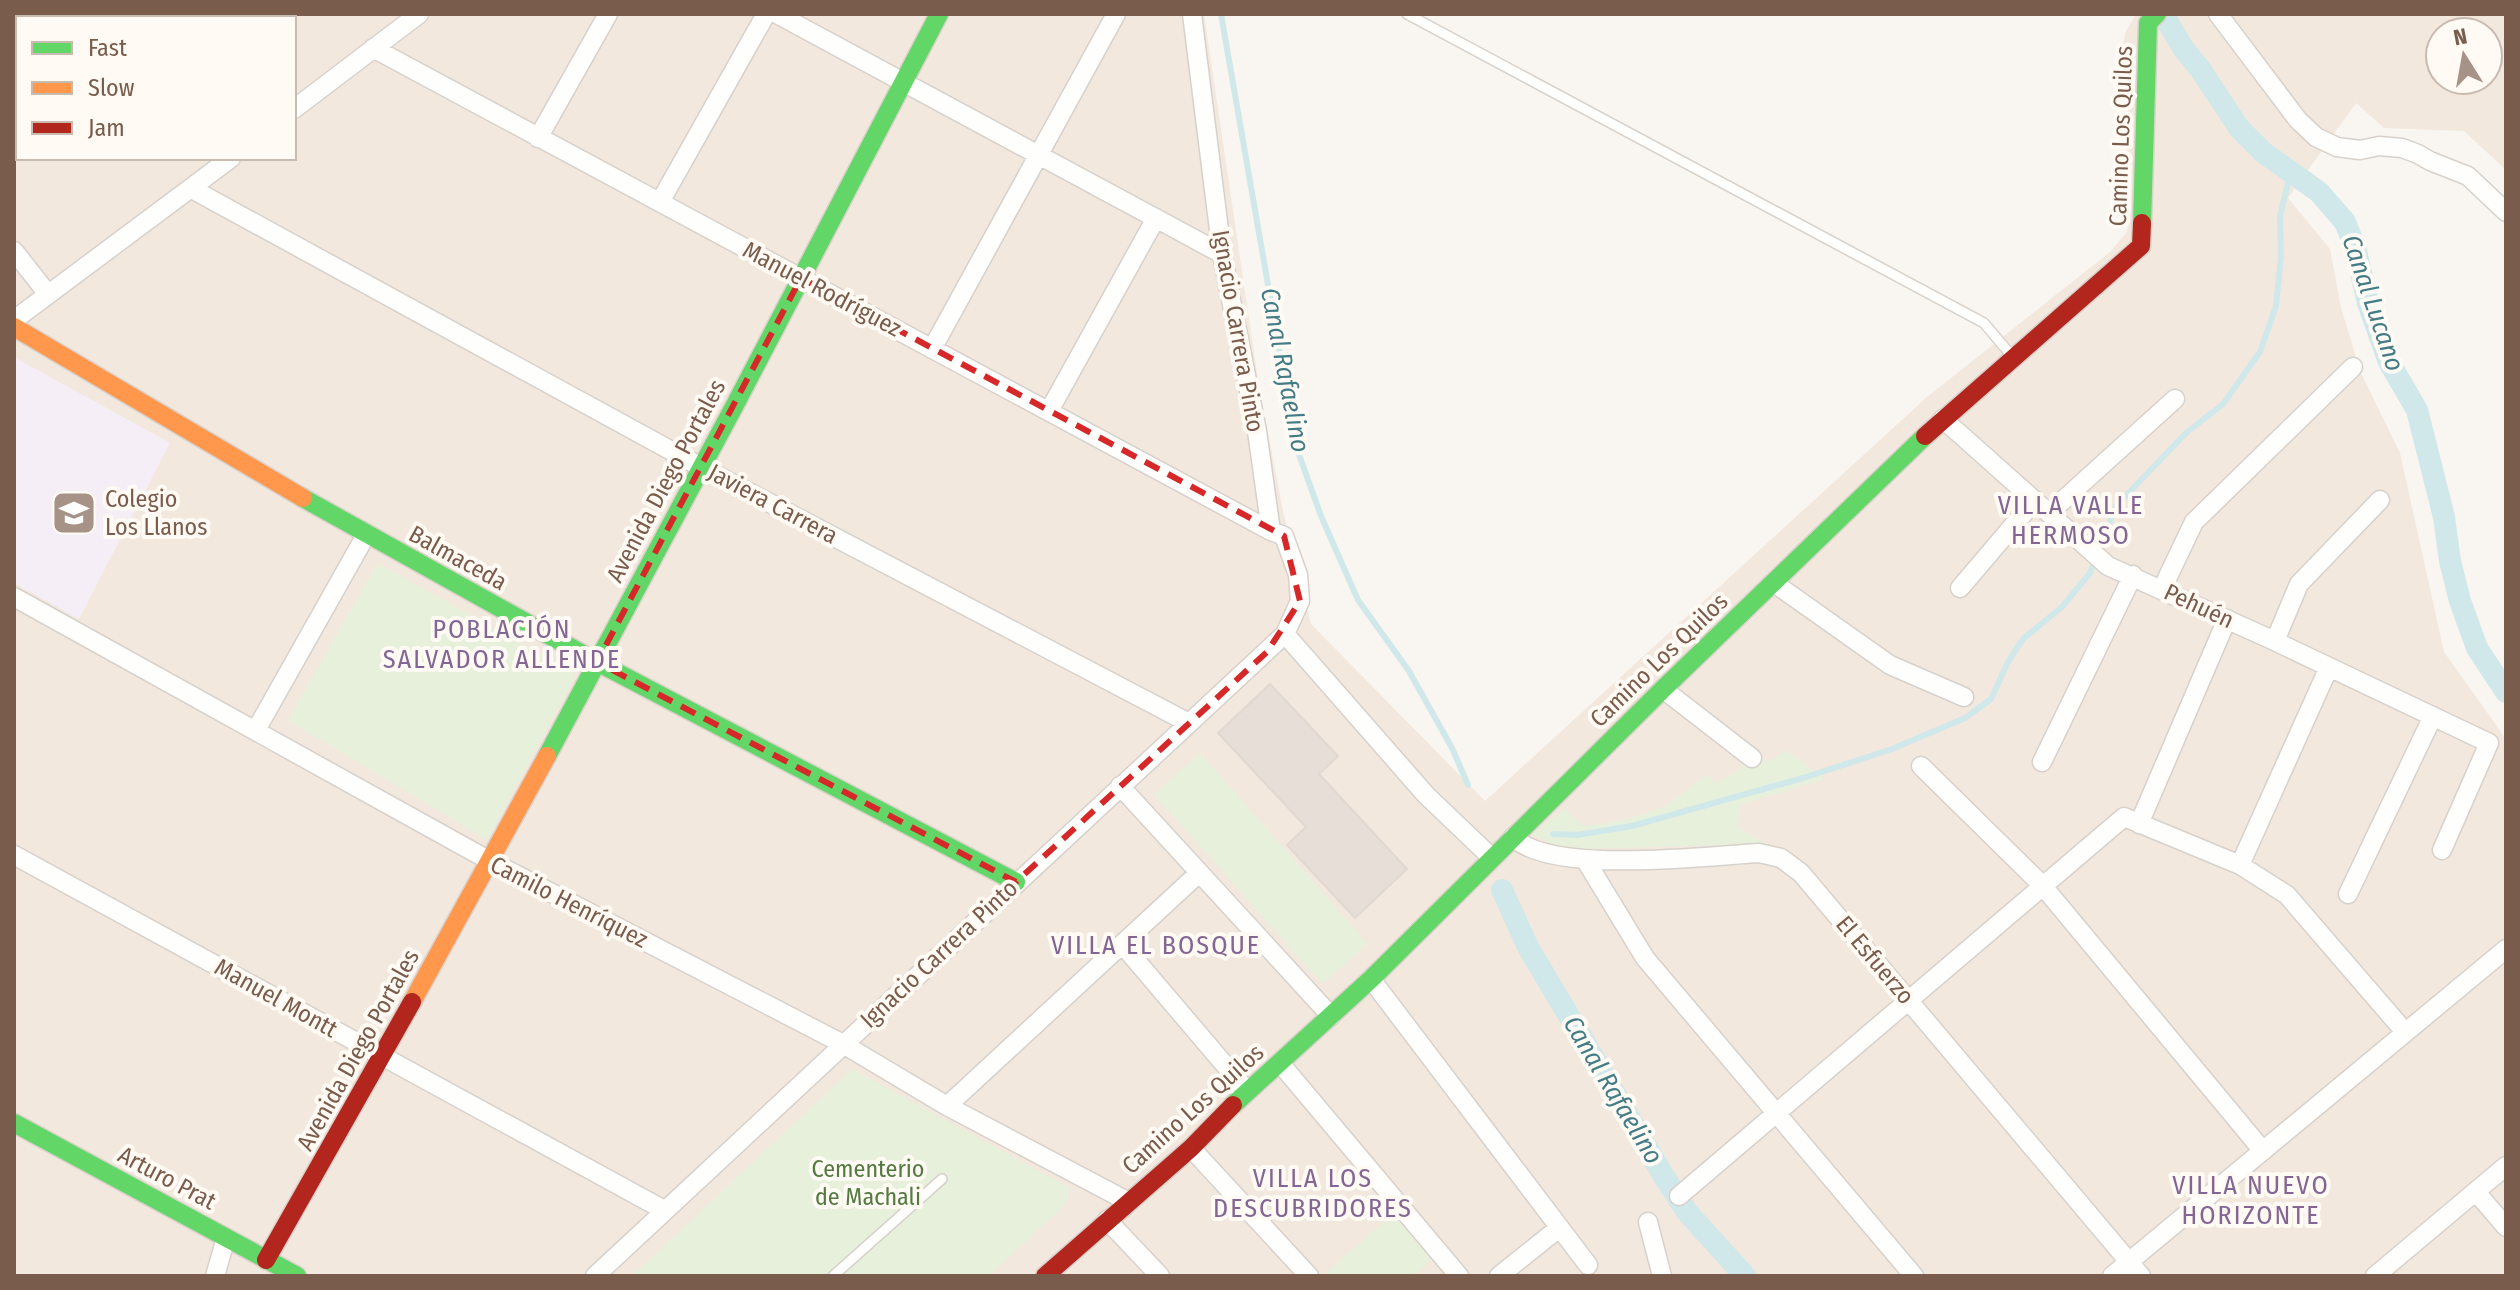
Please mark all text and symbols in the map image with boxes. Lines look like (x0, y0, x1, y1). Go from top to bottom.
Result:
legend (16, 16, 296, 160)
north arrow (2424, 16, 2504, 96)
text: N (2451, 22, 2469, 51)
text: Fast (88, 34, 127, 62)
street label: Camino Los Quilos (2104, 45, 2138, 227)
text: Slow (88, 74, 135, 102)
text: Jam (88, 114, 125, 142)
street label: Ignacio Carrera Pinto (1206, 228, 1270, 434)
water label: Canal Lucano (2335, 231, 2411, 375)
street label: Manuel Rodríguez (738, 236, 906, 342)
water label: Canal Rafaelino (1254, 285, 1316, 455)
street label: Avenida Diego Portales (601, 375, 731, 587)
street label: Javiera Carrera (703, 458, 843, 550)
place label: Colegio Los Llanos (105, 485, 207, 541)
school or university icon: Colegio Los Llanos (50, 489, 98, 537)
district label: VILLA VALLE HERMOSO (1998, 490, 2144, 551)
street label: Balmaceda (404, 520, 512, 596)
street label: Pehuén (2160, 578, 2238, 634)
street label: Camino Los Quilos (1584, 587, 1734, 733)
district label: POBLACIÓN SALVADOR ALLENDE (383, 614, 621, 675)
street label: Camilo Henríquez (486, 850, 652, 954)
street label: Ignacio Carrera Pinto (855, 874, 1023, 1034)
street label: El Esfuerzo (1830, 910, 1920, 1010)
district label: VILLA EL BOSQUE (1051, 930, 1261, 961)
street label: Avenida Diego Portales (291, 945, 425, 1155)
street label: Manuel Montt (210, 953, 342, 1043)
water label: Canal Rafaelino (1557, 1010, 1669, 1170)
street label: Camino Los Quilos (1117, 1038, 1269, 1180)
street label: Arturo Prat (113, 1141, 221, 1215)
park label: Cementerio de Machali (812, 1155, 924, 1211)
district label: VILLA LOS DESCUBRIDORES (1213, 1163, 1413, 1224)
district label: VILLA NUEVO HORIZONTE (2172, 1170, 2330, 1231)

